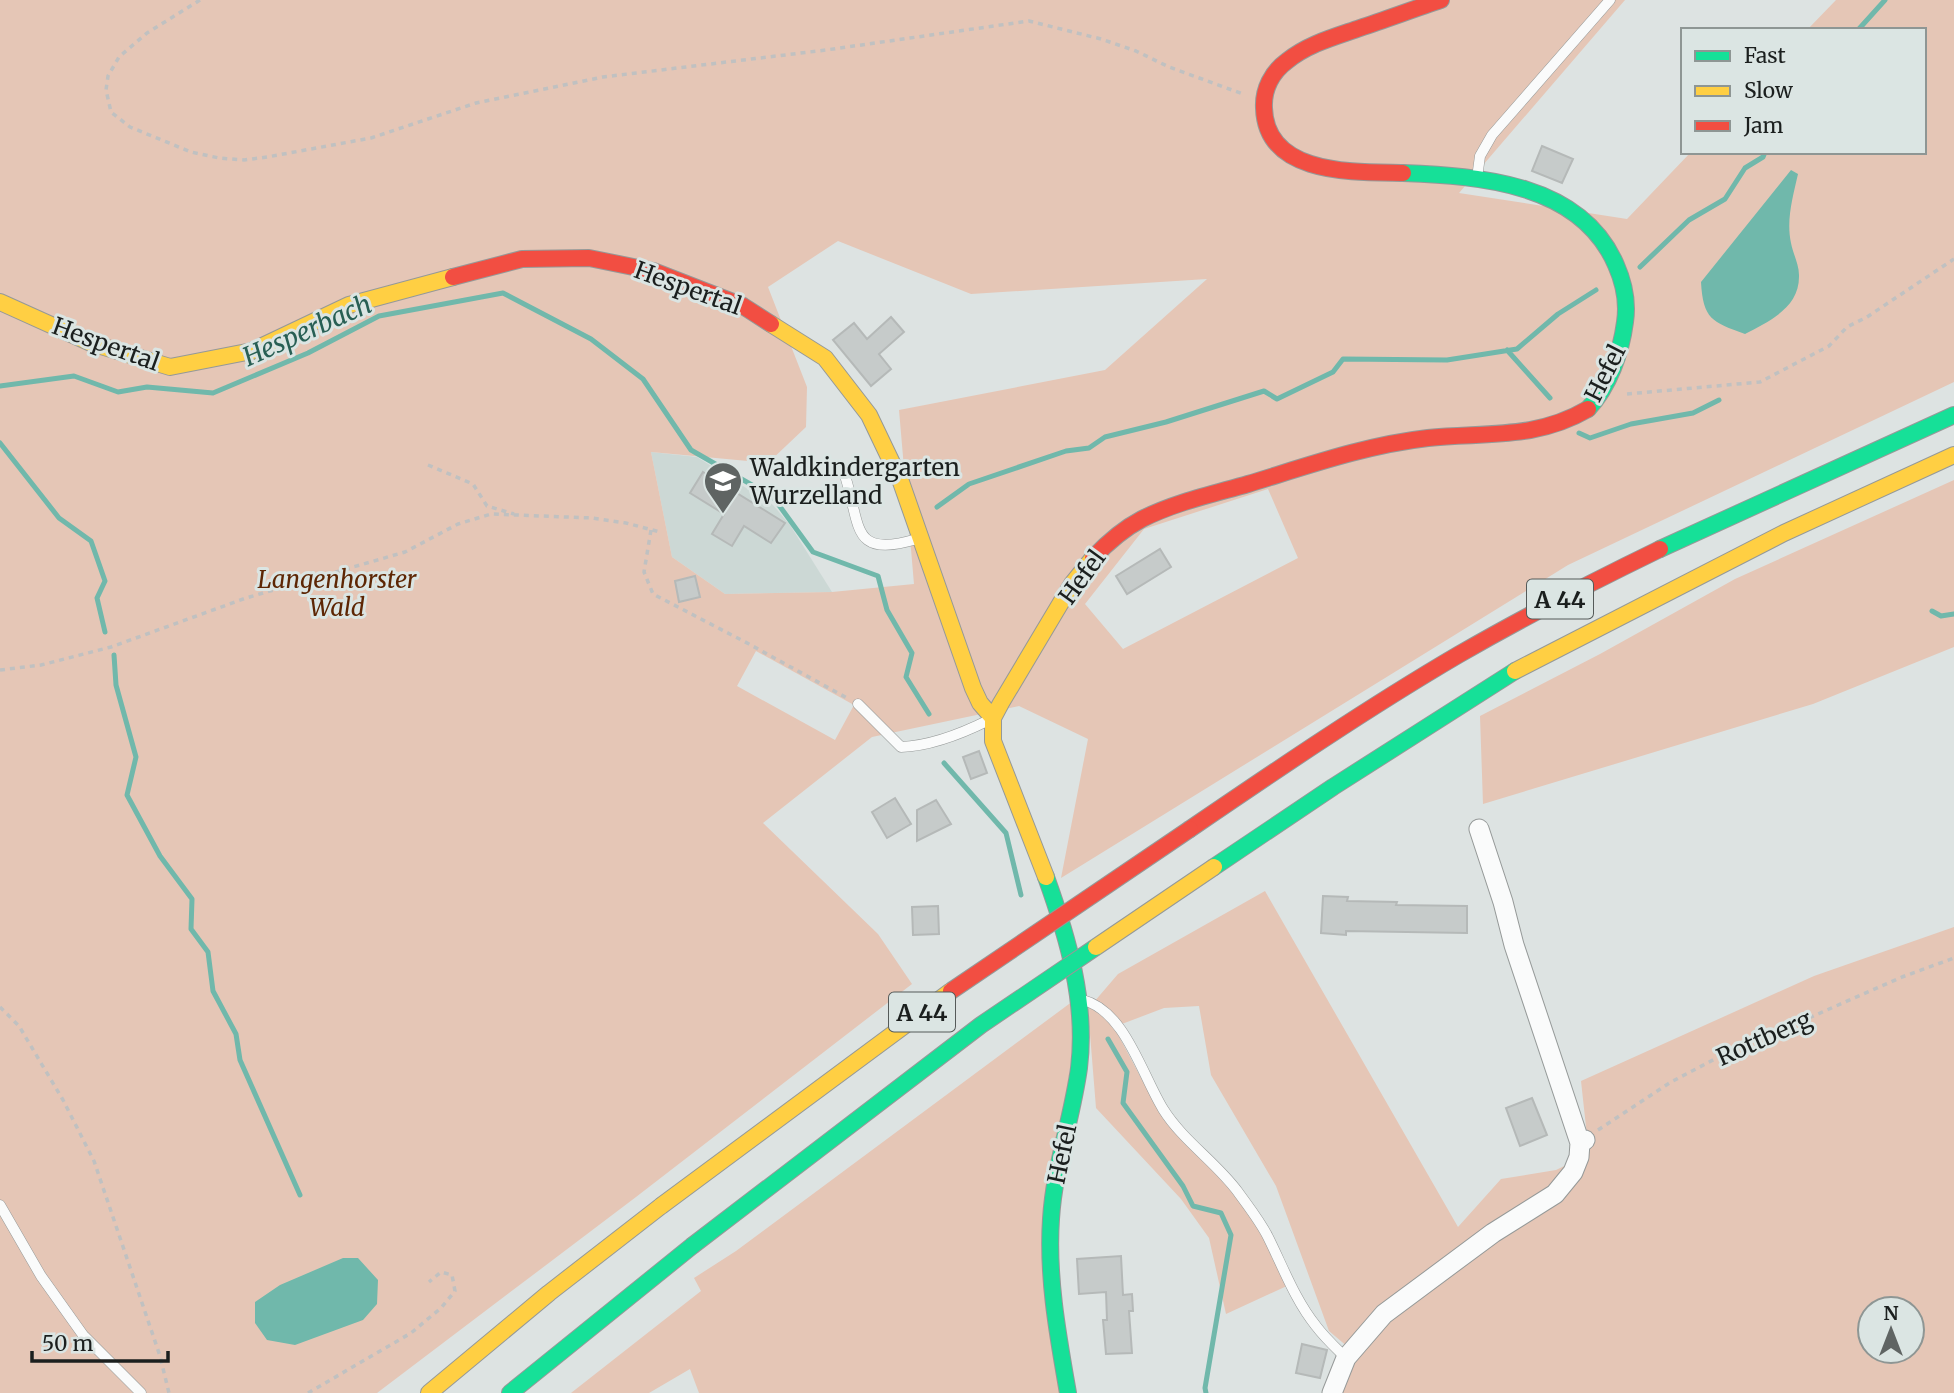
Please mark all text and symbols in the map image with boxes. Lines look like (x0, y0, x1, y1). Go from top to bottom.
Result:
legend (1681, 28, 1926, 154)
text: Fast (1744, 42, 1786, 69)
text: Slow (1744, 77, 1793, 104)
text: Jam (1743, 112, 1783, 139)
street label: Hespertal (630, 254, 746, 322)
water label: Hesperbach (236, 287, 377, 373)
street label: Hespertal (48, 310, 164, 378)
street label: Hefel (1578, 339, 1632, 407)
place label: Waldkindergarten Wurzelland (749, 452, 960, 511)
school or university icon: Waldkindergarten Wurzelland (702, 460, 744, 515)
street label: Hefel (1052, 544, 1112, 610)
park label: Langenhorster Wald (257, 564, 418, 623)
road number: A 44 (1527, 580, 1593, 618)
road number: A 44 (889, 993, 955, 1032)
street label: Rottberg (1711, 1003, 1817, 1073)
street label: Hefel (1041, 1121, 1083, 1187)
north arrow (1856, 1295, 1926, 1365)
text: N (1883, 1301, 1899, 1325)
scale bar (32, 1320, 168, 1364)
text: 50 m (42, 1330, 93, 1357)

